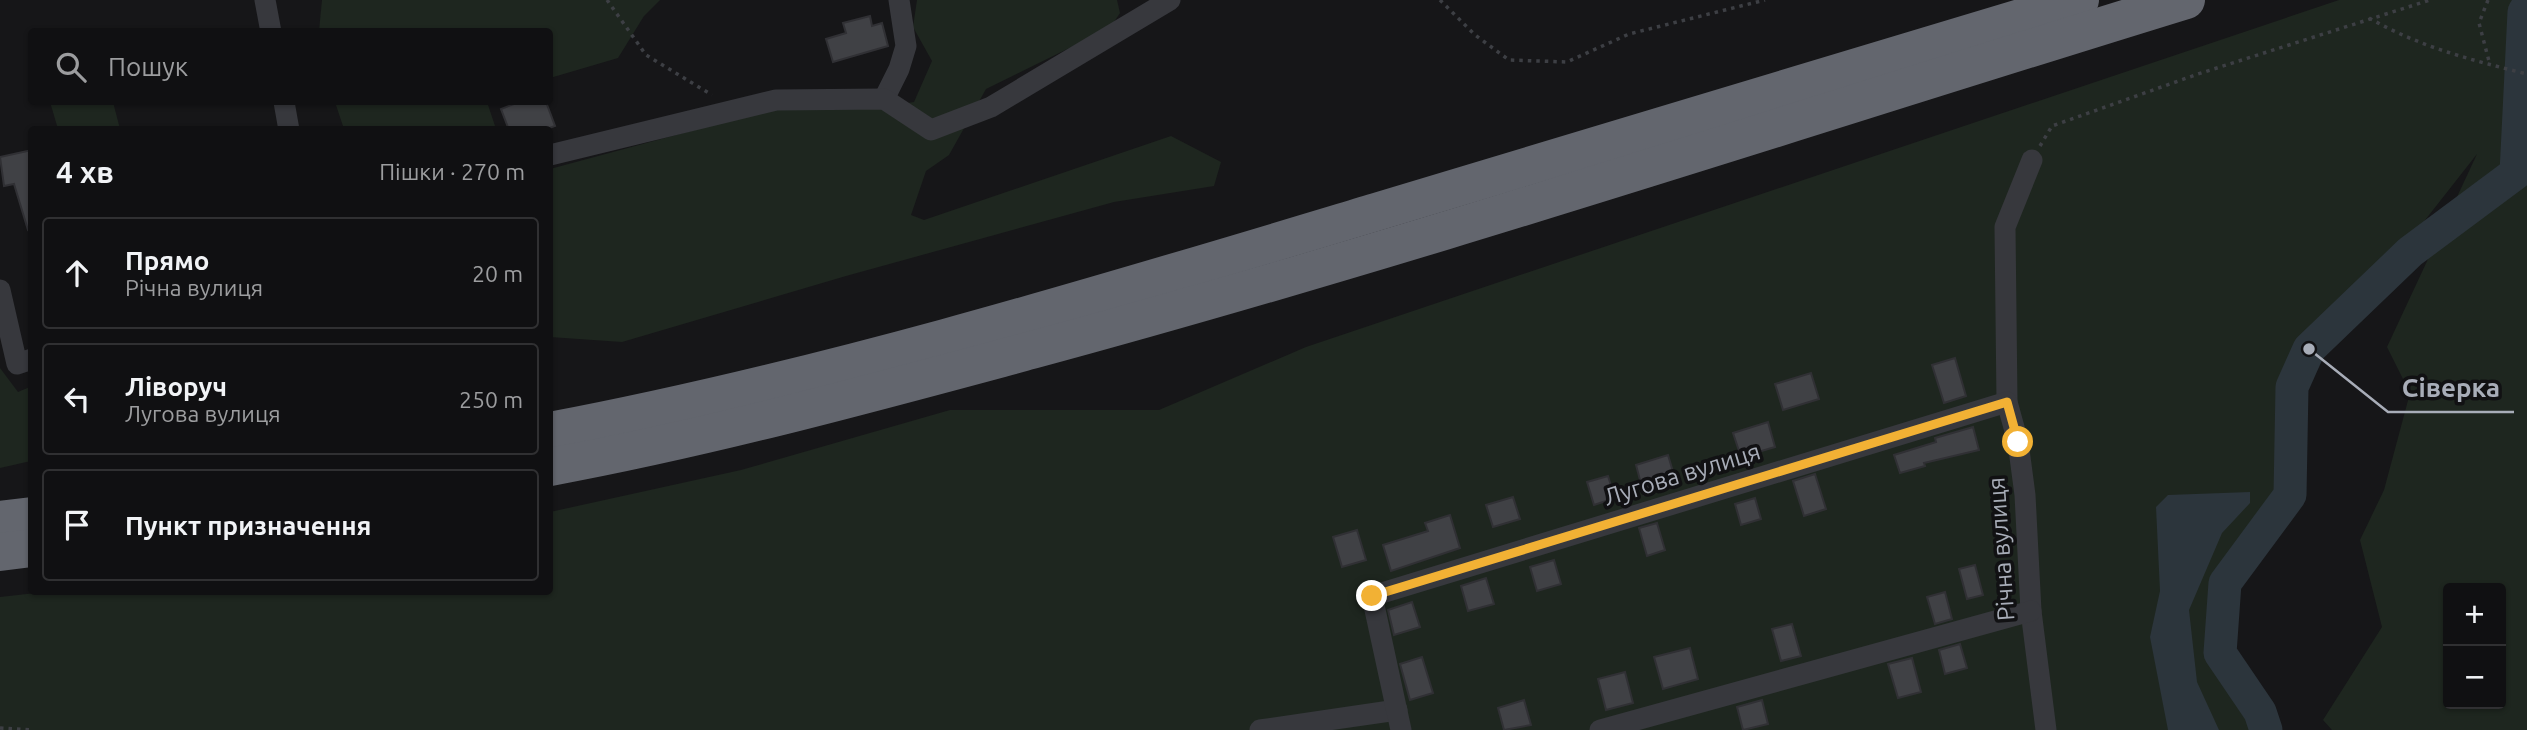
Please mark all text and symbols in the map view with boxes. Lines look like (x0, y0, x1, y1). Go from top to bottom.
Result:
search box (28, 28, 553, 105)
icon: search (52, 48, 90, 86)
text: Пошук (108, 52, 188, 81)
text: 4 хв (56, 155, 114, 189)
text: Пішки · 270 m (379, 159, 525, 184)
text: Прямо (125, 246, 209, 275)
icon: ahead (58, 254, 96, 292)
text: 20 m (472, 261, 523, 286)
text: Річна вулиця (125, 275, 263, 300)
callout: Сіверка (2388, 365, 2514, 412)
text: Ліворуч (125, 372, 227, 401)
text: Сіверка (2402, 373, 2500, 402)
icon: left (58, 380, 96, 418)
text: 250 m (459, 387, 523, 412)
text: Лугова вулиця (125, 401, 281, 426)
route start (2002, 426, 2033, 457)
street label: Лугова вулиця (1600, 437, 1764, 511)
street label: Річна вулиця (1983, 476, 2019, 622)
icon: arrive (58, 506, 96, 544)
text: Пункт призначення (125, 511, 371, 540)
route end (1356, 580, 1387, 611)
map controls (2443, 583, 2506, 709)
button: + (2443, 583, 2506, 646)
button: − (2443, 646, 2506, 709)

